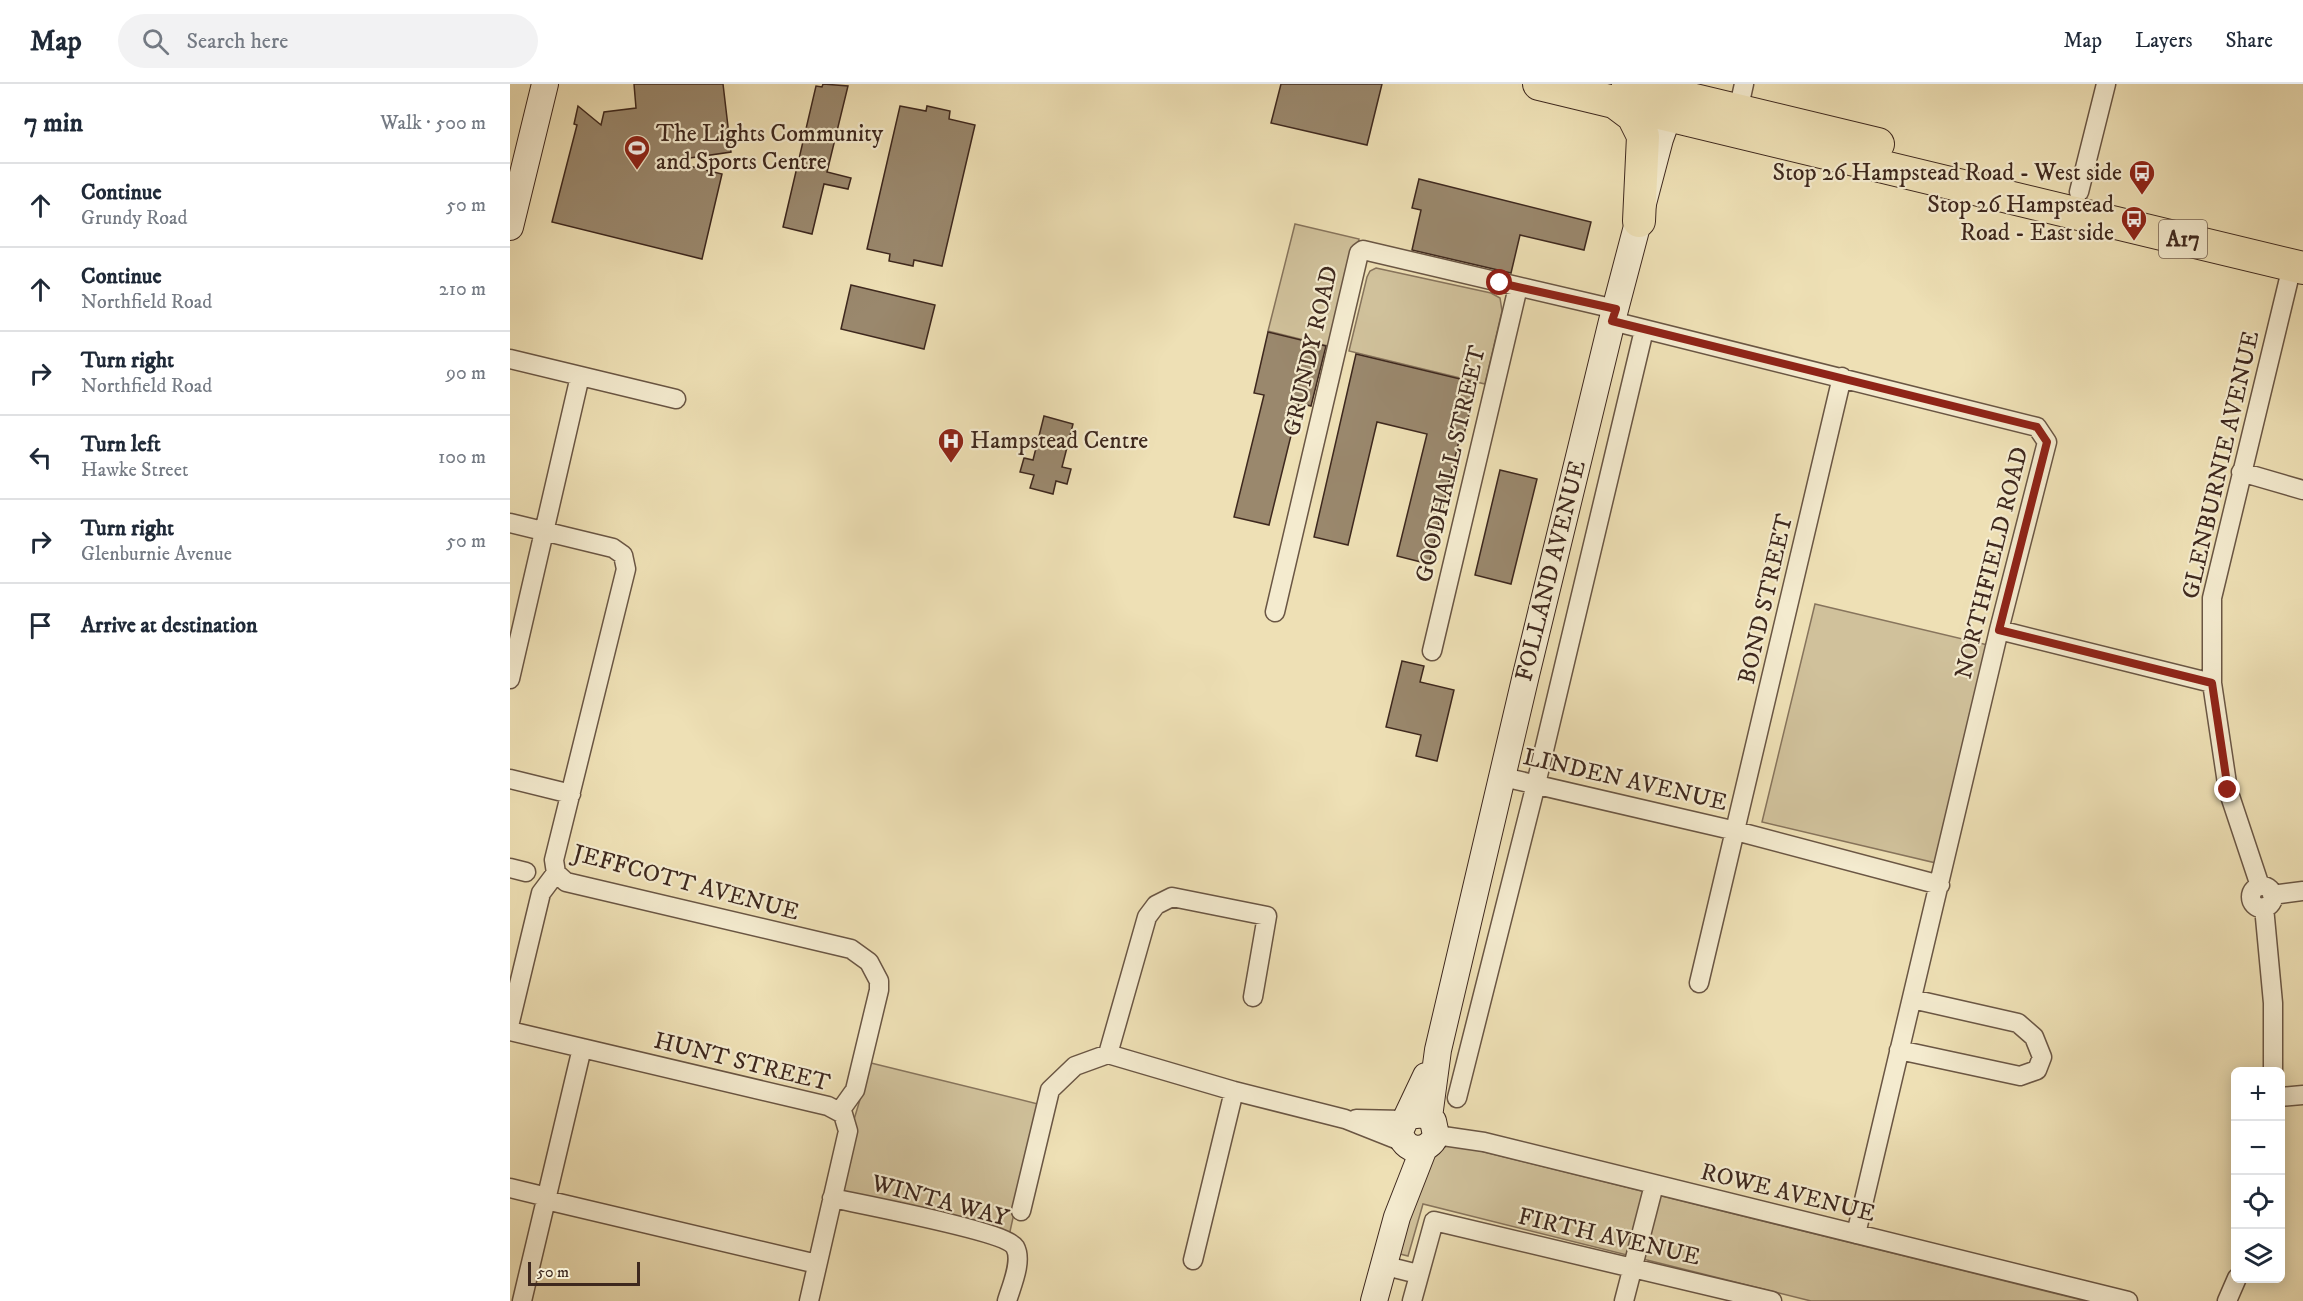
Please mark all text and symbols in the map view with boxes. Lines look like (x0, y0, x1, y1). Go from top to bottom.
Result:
search box (118, 14, 538, 68)
text: Map (30, 24, 82, 59)
icon: search (139, 25, 172, 58)
text: Search here (187, 28, 288, 55)
text: Map (2063, 28, 2102, 54)
text: Layers (2135, 28, 2193, 54)
text: Share (2226, 28, 2273, 54)
text: 7 min (24, 107, 83, 140)
text: Walk · 500 m (380, 111, 486, 136)
place label: The Lights Community and Sports Centre (656, 119, 884, 177)
sports icon: The Lights Community and Sports Centre (622, 133, 652, 171)
place label: Stop 26 Hampstead Road - West side (1773, 158, 2122, 188)
bus stop icon: Stop 26 Hampstead Road - West side (2127, 158, 2157, 196)
text: Continue (81, 179, 162, 206)
icon: ahead (24, 189, 57, 222)
place label: Stop 26 Hampstead Road - East side (1927, 190, 2114, 248)
text: 50 m (446, 193, 486, 218)
bus stop icon: Stop 26 Hampstead Road - East side (2119, 204, 2149, 242)
text: Grundy Road (81, 206, 188, 231)
road number: A17 (2159, 220, 2207, 258)
text: Continue (81, 263, 162, 290)
street label: GRUNDY ROAD (1277, 263, 1345, 439)
route start (1486, 269, 1512, 295)
icon: ahead (24, 273, 57, 306)
text: 210 m (439, 277, 486, 302)
text: Northfield Road (81, 290, 212, 315)
street label: GLENBURNIE AVENUE (2176, 328, 2266, 602)
street label: GOODHALL STREET (1409, 343, 1493, 585)
text: Turn right (81, 347, 174, 374)
icon: right (24, 357, 57, 390)
text: 90 m (446, 361, 486, 386)
text: Northfield Road (81, 374, 212, 399)
hospital icon: Hampstead Centre (936, 426, 966, 464)
place label: Hampstead Centre (970, 426, 1148, 456)
text: Turn left (81, 431, 161, 458)
icon: left (24, 441, 57, 474)
street label: NORTHFIELD ROAD (1949, 444, 2035, 682)
text: 100 m (438, 445, 486, 470)
street label: FOLLAND AVENUE (1509, 457, 1593, 685)
text: Hawke Street (81, 458, 188, 483)
street label: BOND STREET (1732, 511, 1800, 687)
text: Turn right (81, 515, 174, 542)
icon: right (24, 525, 57, 558)
text: 50 m (446, 529, 486, 554)
text: Glenburnie Avenue (81, 542, 232, 567)
icon: arrive (24, 609, 57, 642)
text: Arrive at destination (81, 612, 258, 639)
street label: LINDEN AVENUE (1520, 742, 1730, 818)
route end (2214, 776, 2240, 802)
street label: JEFFCOTT AVENUE (568, 838, 802, 928)
street label: HUNT STREET (651, 1026, 833, 1098)
map controls (2231, 1067, 2285, 1283)
button: + (2231, 1067, 2285, 1121)
button: − (2231, 1121, 2285, 1175)
street label: ROWE AVENUE (1698, 1157, 1878, 1229)
street label: WINTA WAY (867, 1168, 1013, 1234)
button: locate (2231, 1175, 2285, 1229)
street label: FIRTH AVENUE (1515, 1201, 1703, 1273)
button: layers (2231, 1229, 2285, 1283)
scale bar (528, 1259, 640, 1286)
text: 50 m (537, 1262, 569, 1282)

